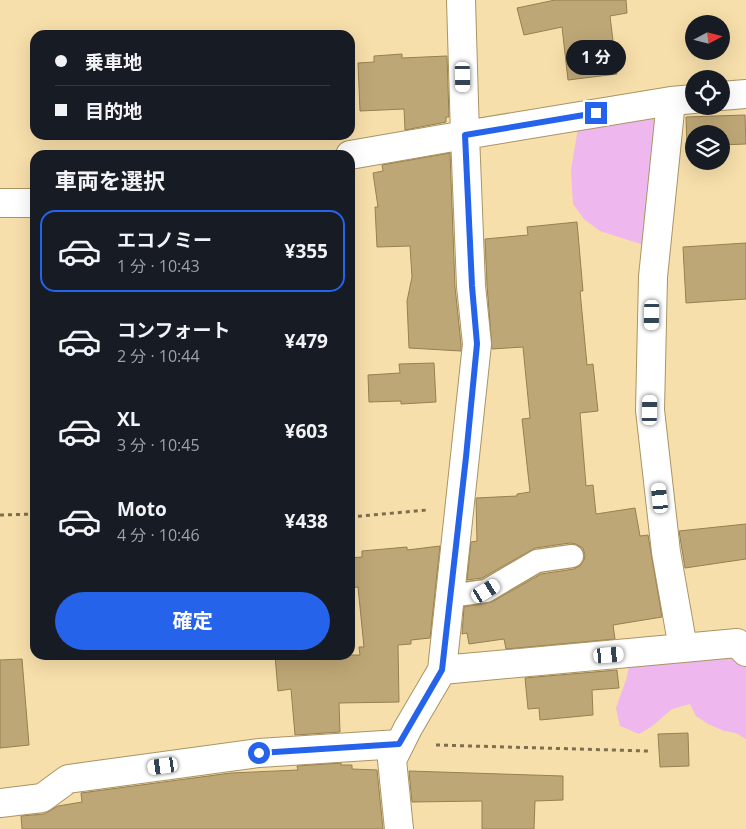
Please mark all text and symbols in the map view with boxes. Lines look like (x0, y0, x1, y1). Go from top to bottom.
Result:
north arrow (685, 15, 730, 60)
map controls (685, 15, 730, 170)
callout: 1 分 (566, 41, 626, 76)
text: 1 分 (581, 46, 611, 68)
text: 乗車地 (85, 49, 142, 75)
car (455, 62, 470, 92)
button: locate (685, 70, 730, 115)
text: 目的地 (85, 98, 142, 124)
route end (585, 102, 607, 124)
button: layers (685, 125, 730, 170)
text: 車両を選択 (55, 165, 165, 195)
text: エコノミー (117, 227, 212, 253)
icon: car (57, 229, 102, 274)
text: ¥355 (285, 238, 328, 264)
text: 1 分 · 10:43 (117, 255, 200, 277)
car (644, 300, 659, 330)
text: コンフォート (117, 317, 230, 343)
icon: car (57, 319, 102, 364)
text: ¥479 (285, 328, 328, 354)
text: 2 分 · 10:44 (117, 345, 200, 367)
car (642, 395, 657, 425)
text: XL (117, 406, 140, 432)
icon: car (57, 409, 102, 454)
text: ¥603 (285, 418, 328, 444)
text: 3 分 · 10:45 (117, 434, 200, 456)
car (650, 482, 669, 514)
text: Moto (117, 496, 167, 522)
icon: car (57, 499, 102, 544)
text: ¥438 (285, 508, 328, 534)
text: 4 分 · 10:46 (117, 524, 200, 546)
car (469, 577, 502, 605)
button: 確定 (55, 592, 330, 650)
car (593, 646, 624, 664)
route start (248, 742, 270, 764)
car (147, 756, 178, 776)

